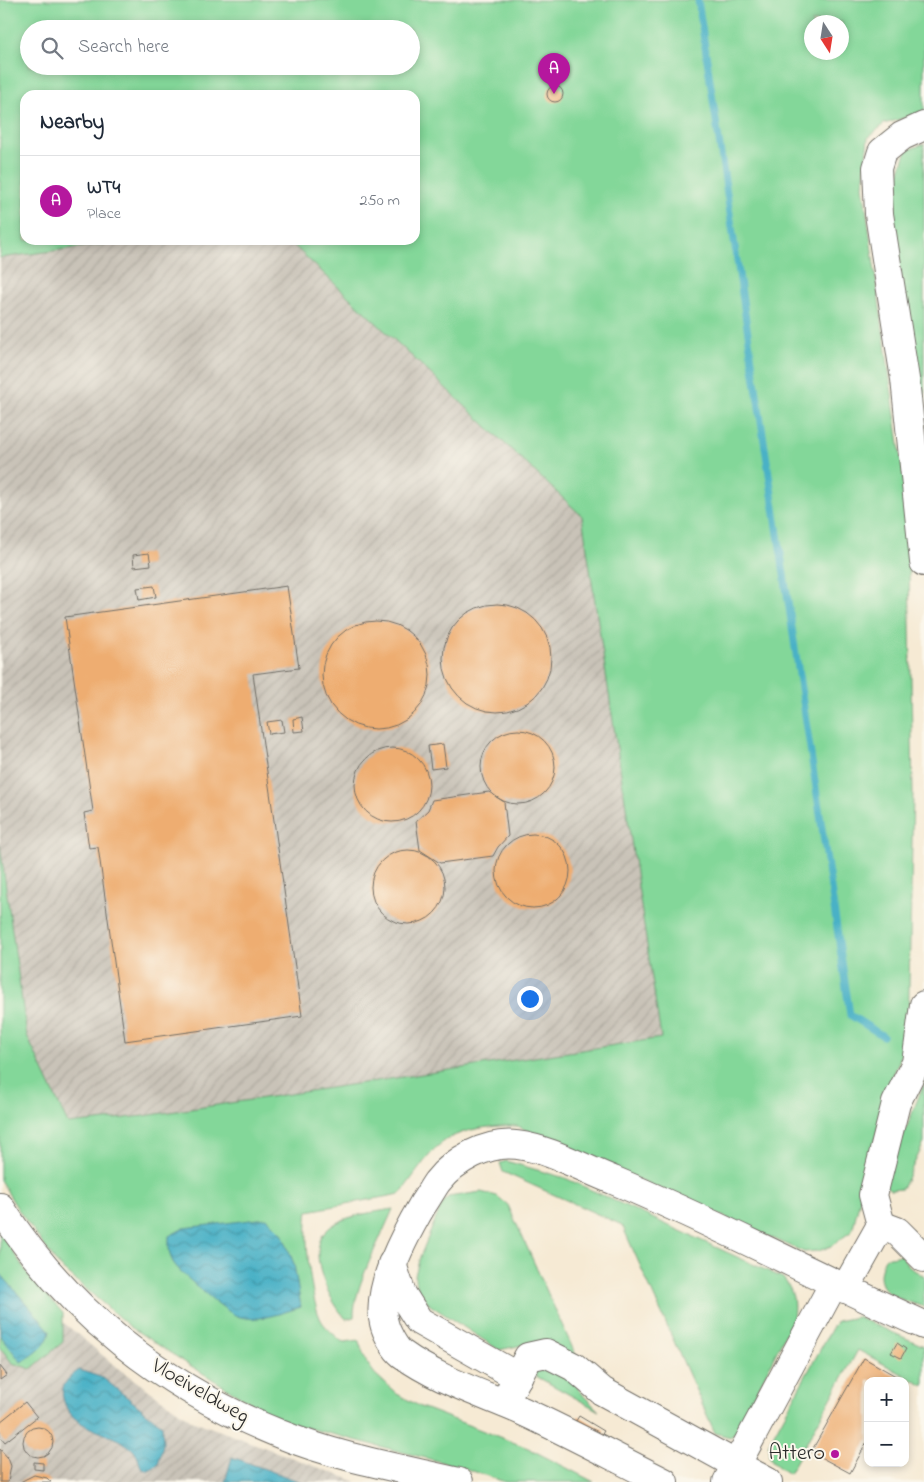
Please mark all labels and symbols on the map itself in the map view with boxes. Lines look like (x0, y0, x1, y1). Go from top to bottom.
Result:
north arrow (804, 15, 849, 60)
pin: A (538, 53, 570, 94)
your location (517, 986, 543, 1012)
street label: Vloeiveldweg (144, 1351, 255, 1434)
place label: Attero (769, 1438, 825, 1470)
marker: Attero (829, 1448, 841, 1460)

